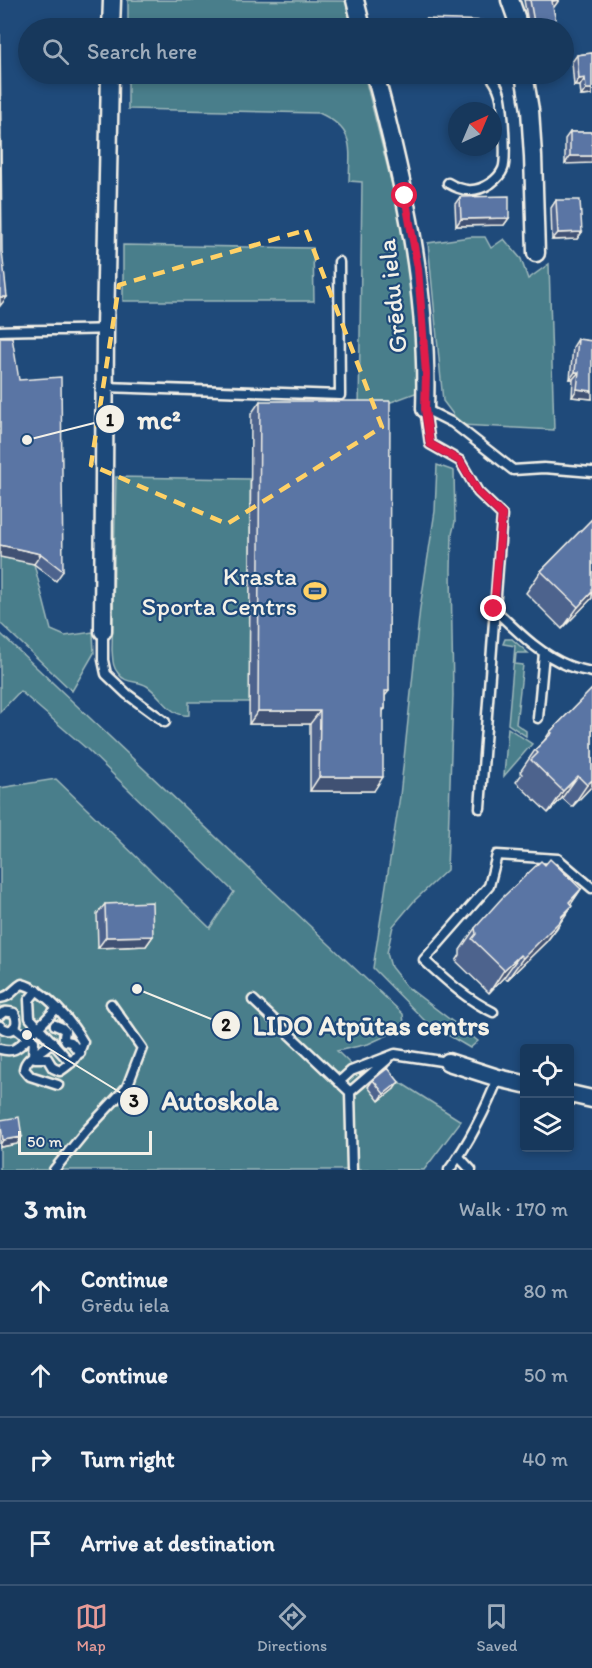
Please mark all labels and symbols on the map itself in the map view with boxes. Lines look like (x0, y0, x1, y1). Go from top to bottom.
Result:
north arrow (448, 102, 502, 156)
route start (391, 182, 417, 208)
street label: Grēdu iela (370, 237, 414, 355)
callout: mc² (95, 397, 192, 442)
text: mc² (136, 403, 181, 436)
text: 1 (106, 409, 115, 431)
place label: Krasta Sporta Centrs (142, 560, 297, 622)
sports icon: Krasta Sporta Centrs (302, 578, 328, 604)
route end (480, 595, 506, 621)
callout: LIDO Atpūtas centrs (211, 1003, 502, 1048)
text: LIDO Atpūtas centrs (252, 1009, 490, 1042)
text: 2 (221, 1014, 231, 1036)
callout: Autoskola (119, 1079, 290, 1124)
text: Autoskola (160, 1084, 280, 1117)
text: 3 (129, 1090, 139, 1112)
scale bar (18, 1128, 152, 1156)

